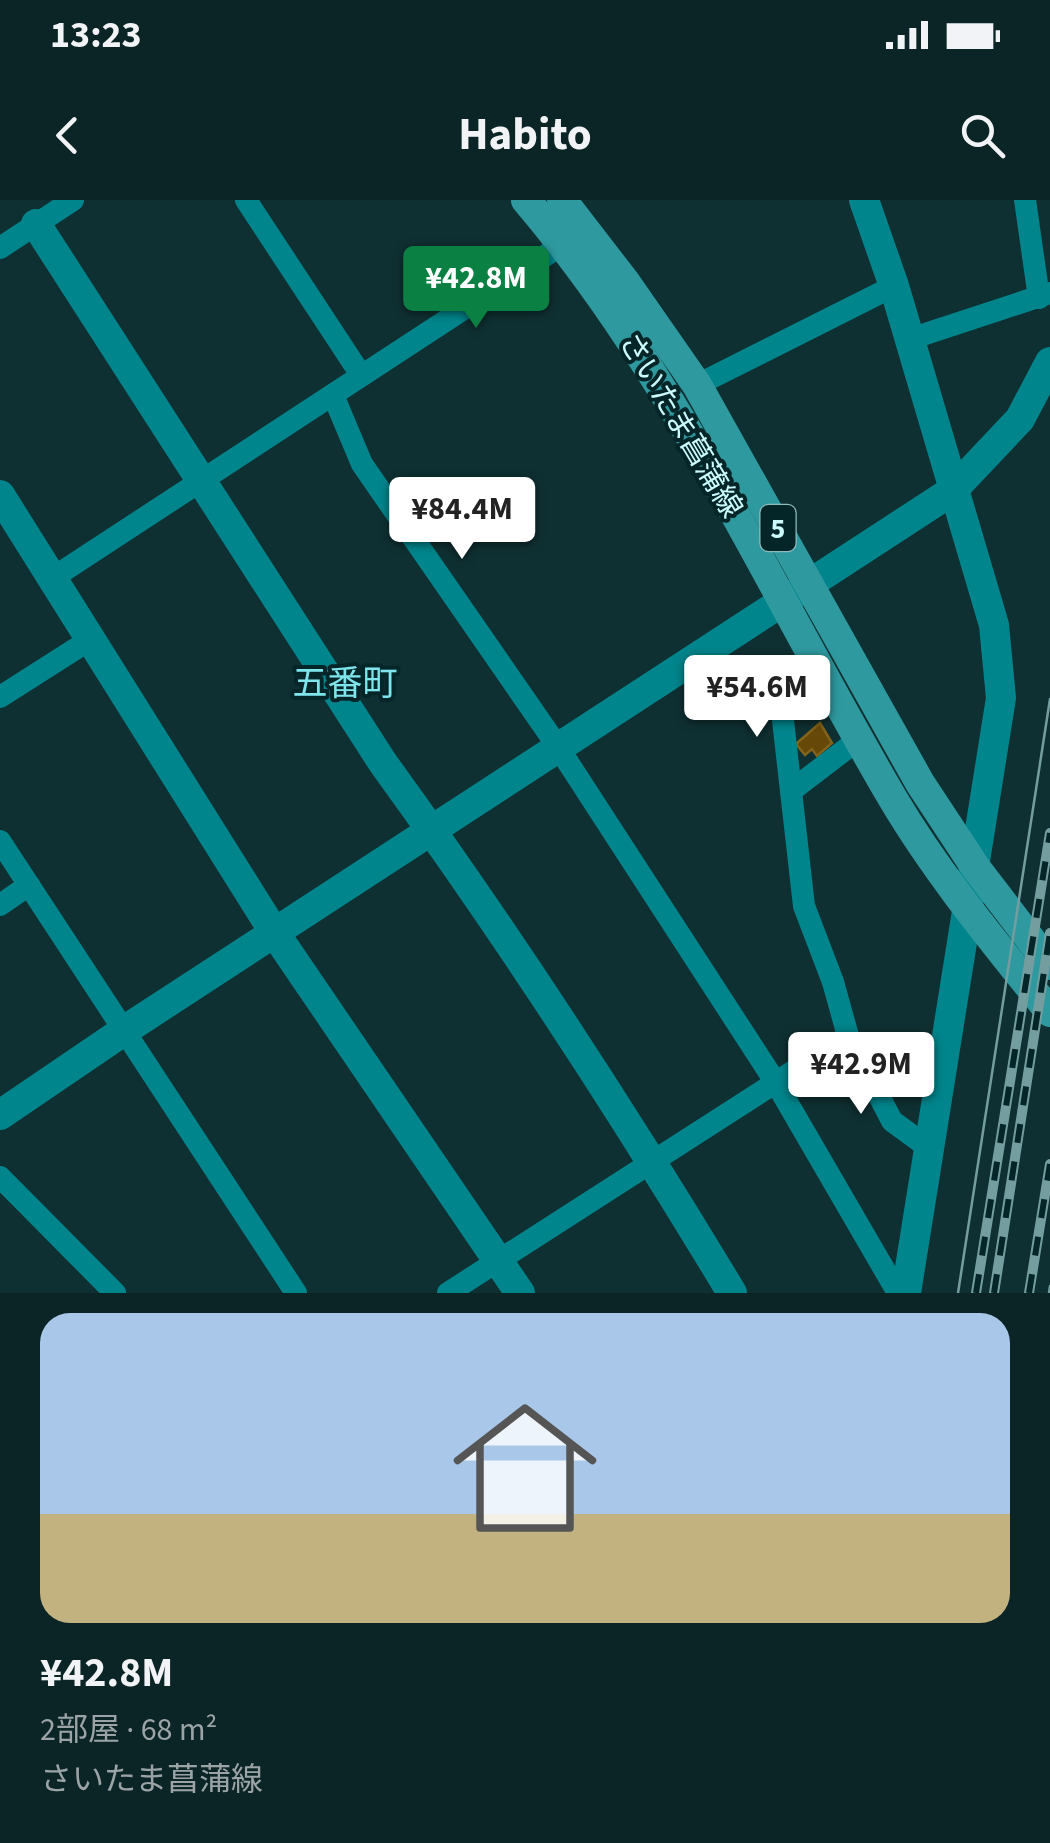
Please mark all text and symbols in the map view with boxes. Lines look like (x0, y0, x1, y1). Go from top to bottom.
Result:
text: 13:23 (50, 8, 142, 62)
text: Habito (458, 103, 592, 167)
icon: back (40, 108, 95, 163)
icon: search (955, 108, 1010, 163)
pin: ¥42.8M (395, 246, 557, 331)
text: ¥42.8M (425, 255, 527, 301)
street label: さいたま菖蒲線 (608, 325, 753, 526)
pin: ¥84.4M (381, 477, 543, 562)
text: ¥84.4M (411, 486, 513, 532)
road number: 5 (760, 505, 796, 551)
pin: ¥54.6M (676, 655, 838, 740)
district label: 五番町 (292, 659, 398, 709)
text: ¥54.6M (706, 664, 808, 710)
pin: ¥42.9M (780, 1032, 942, 1117)
text: ¥42.9M (810, 1041, 912, 1087)
icon: home (435, 1378, 615, 1558)
text: ¥42.8M (40, 1643, 173, 1703)
text: 2部屋 · 68 m² (40, 1707, 217, 1753)
text: さいたま菖蒲線 (40, 1757, 263, 1803)

